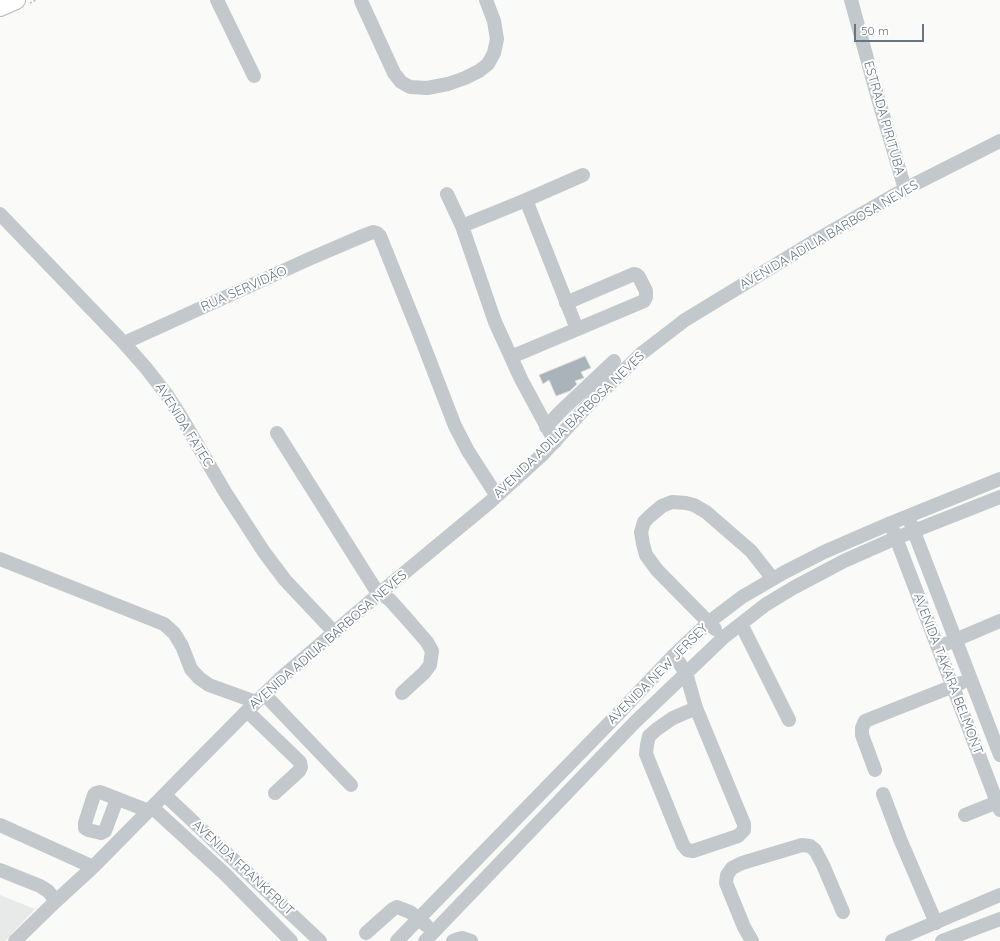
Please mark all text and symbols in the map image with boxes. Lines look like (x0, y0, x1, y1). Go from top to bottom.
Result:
scale bar (856, 16, 926, 42)
text: 50 m (861, 23, 889, 38)
street label: ESTRADA PIRITUBA (860, 59, 908, 177)
street label: AVENIDA ADILIA BARBOSA NEVES (737, 177, 921, 293)
street label: RUA SERVIDÃO (199, 263, 289, 315)
street label: AVENIDA ADILIA BARBOSA NEVES (490, 349, 648, 501)
street label: AVENIDA FATEC (152, 380, 216, 470)
street label: AVENIDA ADILIA BARBOSA NEVES (246, 567, 410, 713)
street label: AVENIDA TAKARA BELMONT (910, 591, 986, 757)
street label: AVENIDA NEW JERSEY (605, 621, 711, 727)
street label: AVENIDA FRANKFRUT (189, 817, 297, 919)

